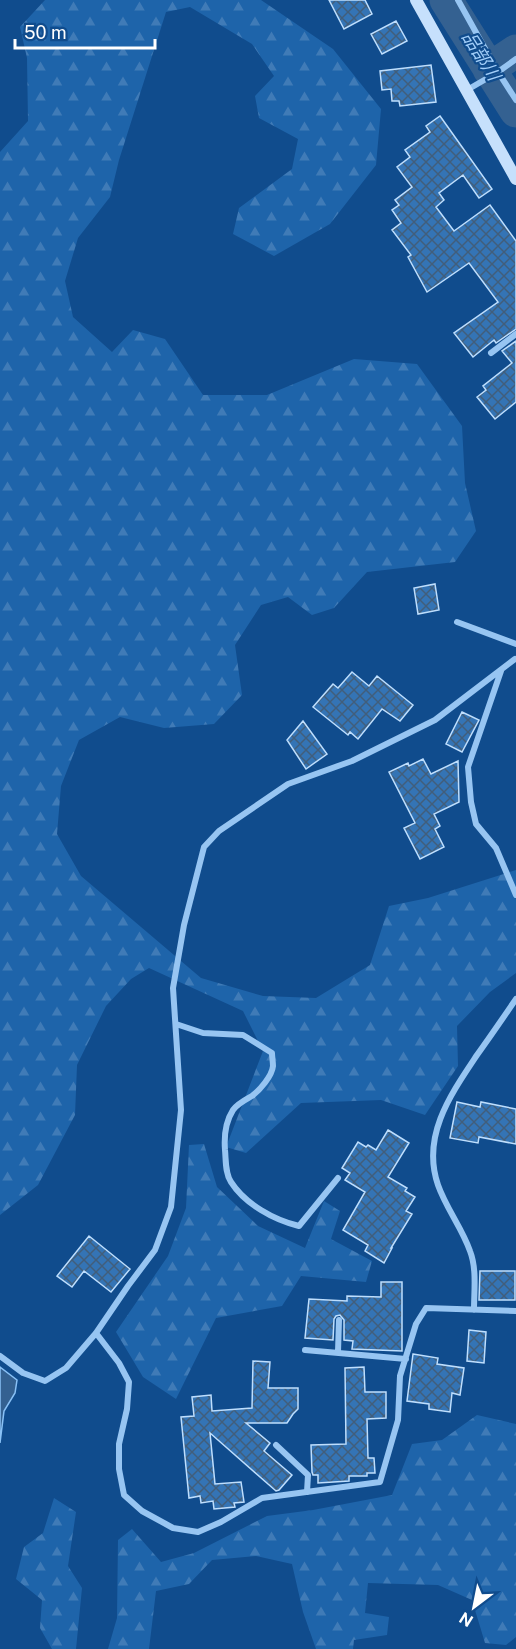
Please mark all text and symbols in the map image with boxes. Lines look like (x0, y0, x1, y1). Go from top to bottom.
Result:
scale bar (15, 12, 154, 50)
text: 50 m (24, 22, 67, 43)
water label: 品部川 (458, 27, 506, 86)
north arrow (444, 1577, 504, 1637)
text: N (456, 1608, 477, 1631)

